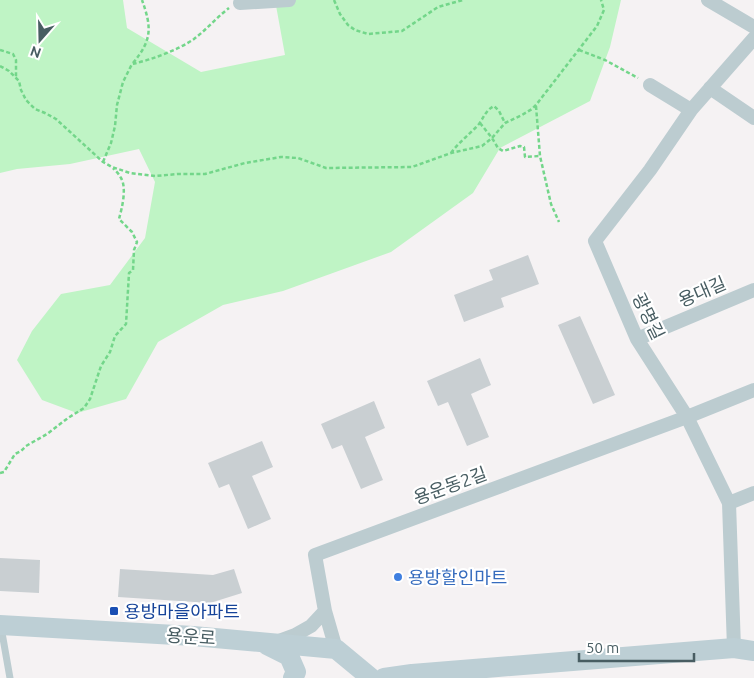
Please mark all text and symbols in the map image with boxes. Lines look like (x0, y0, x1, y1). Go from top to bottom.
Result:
north arrow (15, 15, 65, 65)
text: N (28, 43, 43, 62)
street label: 용대길 (675, 272, 729, 310)
street label: 광명길 (629, 289, 669, 343)
street label: 용운동2길 (411, 463, 489, 507)
place label: 용방할인마트 (408, 567, 507, 587)
marker: 용방할인마트 (392, 571, 404, 583)
place label: 용방마을아파트 (124, 601, 240, 621)
marker: 용방마을아파트 (108, 605, 120, 617)
street label: 용운로 (166, 624, 216, 648)
scale bar (579, 630, 694, 662)
text: 50 m (586, 639, 619, 656)

